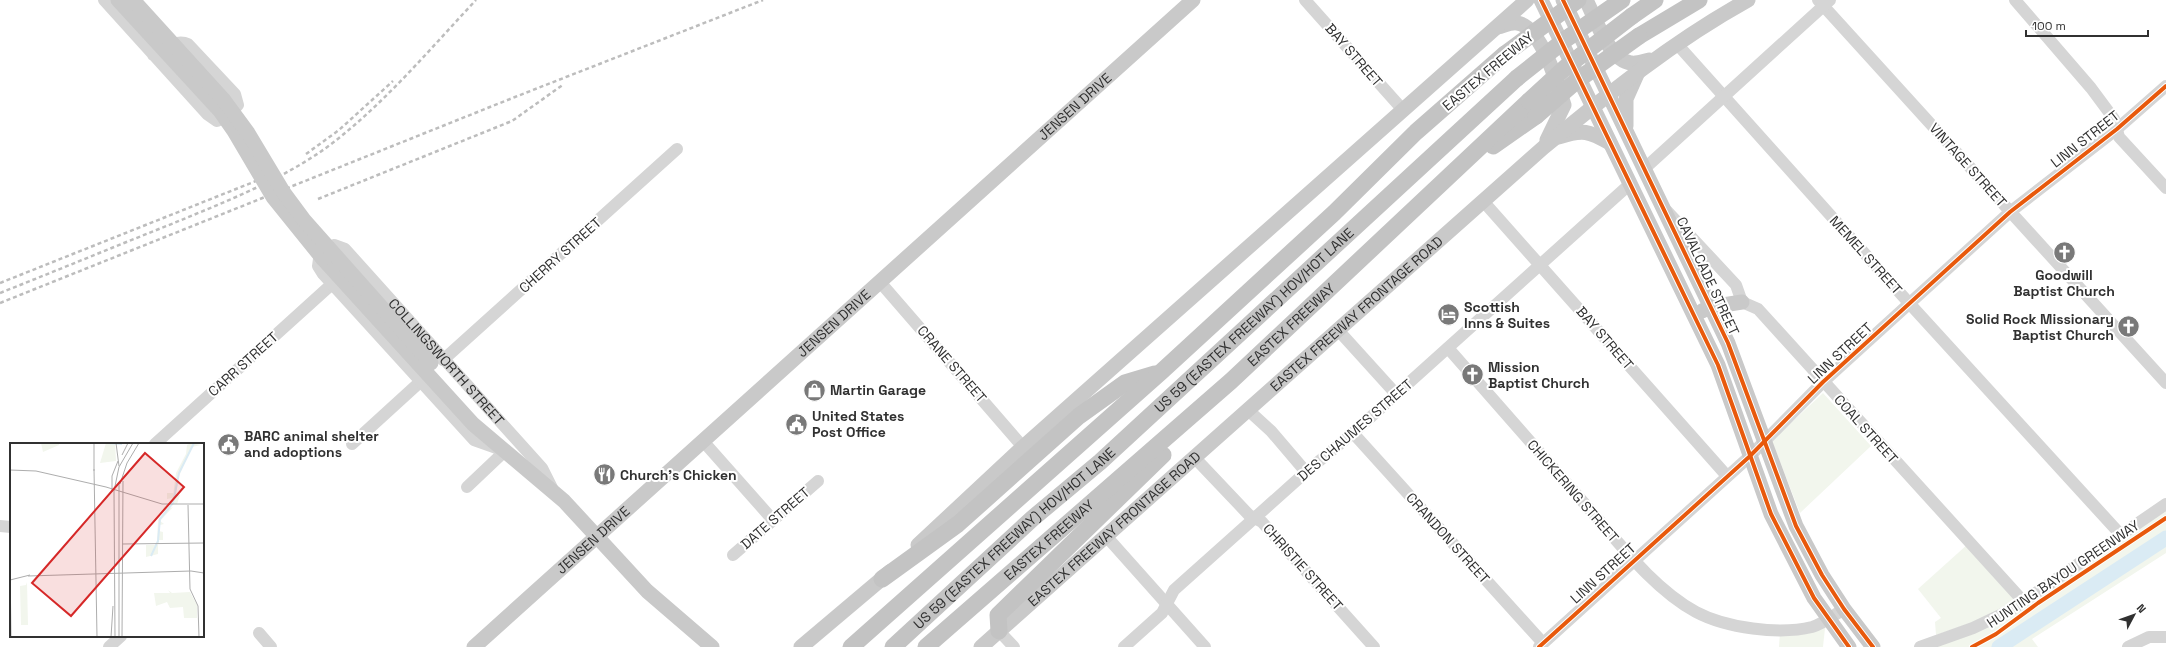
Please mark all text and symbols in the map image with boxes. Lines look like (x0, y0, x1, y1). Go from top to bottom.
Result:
scale bar (2026, 12, 2148, 38)
text: 100 m (2032, 18, 2066, 34)
street label: BAY STREET (1322, 20, 1386, 90)
street label: EASTEX FREEWAY (1439, 27, 1538, 114)
street label: JENSEN DRIVE (1034, 69, 1115, 144)
street label: LINN STREET (2047, 107, 2123, 171)
street label: VINTAGE STREET (1925, 119, 2011, 211)
street label: MEMEL STREET (1826, 212, 1906, 298)
street label: CHERRY STREET (515, 213, 605, 297)
street label: CAVALCADE STREET (1673, 214, 1743, 338)
street label: US 59 (EASTEX FREEWAY) HOV/HOT LANE (1150, 224, 1358, 417)
street label: EASTEX FREEWAY FRONTAGE ROAD (1267, 231, 1445, 395)
church icon: Goodwill Baptist Church (2051, 240, 2077, 266)
place label: Goodwill Baptist Church (2013, 266, 2115, 300)
street label: EASTEX FREEWAY (1245, 280, 1339, 370)
street label: JENSEN DRIVE (793, 285, 874, 361)
street label: COLLINGSWORTH STREET (385, 294, 508, 429)
place label: Scottish Inns & Suites (1464, 298, 1550, 332)
hotel icon: Scottish Inns & Suites (1436, 302, 1462, 328)
street label: BAY STREET (1573, 303, 1637, 373)
place label: Solid Rock Missionary Baptist Church (1966, 310, 2114, 344)
church icon: Solid Rock Missionary Baptist Church (2116, 314, 2142, 340)
street label: LINN STREET (1804, 318, 1876, 388)
street label: CRANE STREET (914, 322, 990, 406)
street label: CARR STREET (204, 328, 282, 400)
place label: Mission Baptist Church (1488, 358, 1590, 392)
church icon: Mission Baptist Church (1459, 362, 1485, 388)
street label: DES CHAUMES STREET (1294, 375, 1416, 485)
shop icon: Martin Garage (801, 377, 827, 403)
place label: Martin Garage (830, 381, 926, 399)
street label: COAL STREET (1830, 391, 1902, 467)
place label: United States Post Office (812, 407, 904, 441)
public building icon: United States Post Office (783, 411, 809, 437)
place label: BARC animal shelter and adoptions (244, 427, 379, 461)
public building icon: BARC animal shelter and adoptions (215, 431, 241, 457)
street label: CHICKERING STREET (1523, 436, 1623, 546)
inset map (10, 443, 204, 637)
street label: US 59 (EASTEX FREEWAY) HOV/HOT LANE (909, 443, 1119, 633)
street label: EASTEX FREEWAY FRONTAGE ROAD (1025, 447, 1203, 611)
restaurant icon: Church's Chicken (592, 462, 618, 488)
place label: Church's Chicken (620, 466, 737, 484)
street label: DATE STREET (737, 483, 813, 553)
street label: CRANDON STREET (1402, 489, 1494, 587)
street label: EASTEX FREEWAY (1002, 496, 1098, 584)
street label: JENSEN DRIVE (552, 502, 634, 578)
street label: HUNTING BAYOU GREENWAY (1984, 517, 2142, 631)
street label: CHRISTIE STREET (1259, 520, 1347, 614)
street label: LINN STREET (1566, 539, 1640, 607)
north arrow (2114, 595, 2154, 635)

